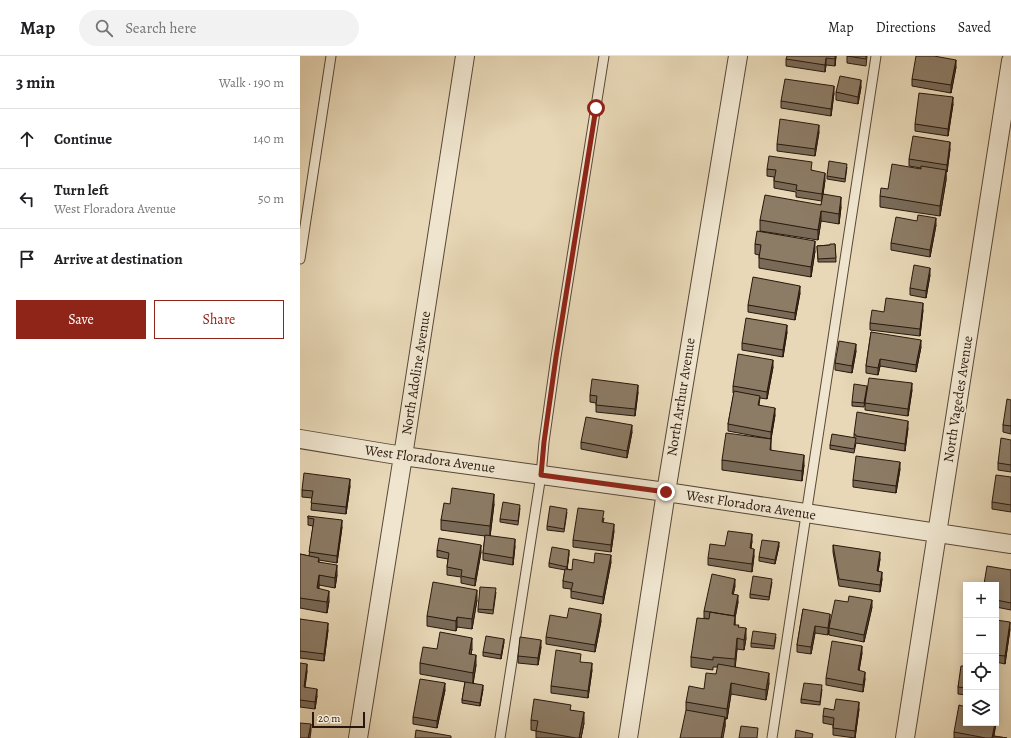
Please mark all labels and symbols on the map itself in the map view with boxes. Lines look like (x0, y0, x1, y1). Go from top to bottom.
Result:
route start (587, 99, 605, 117)
street label: North Adoline Avenue (397, 310, 435, 436)
street label: North Vagedes Avenue (939, 334, 977, 464)
street label: North Arthur Avenue (662, 336, 700, 458)
street label: West Floradora Avenue (363, 440, 496, 478)
route end (657, 483, 675, 501)
street label: West Floradora Avenue (684, 485, 817, 525)
scale bar (312, 710, 365, 729)

